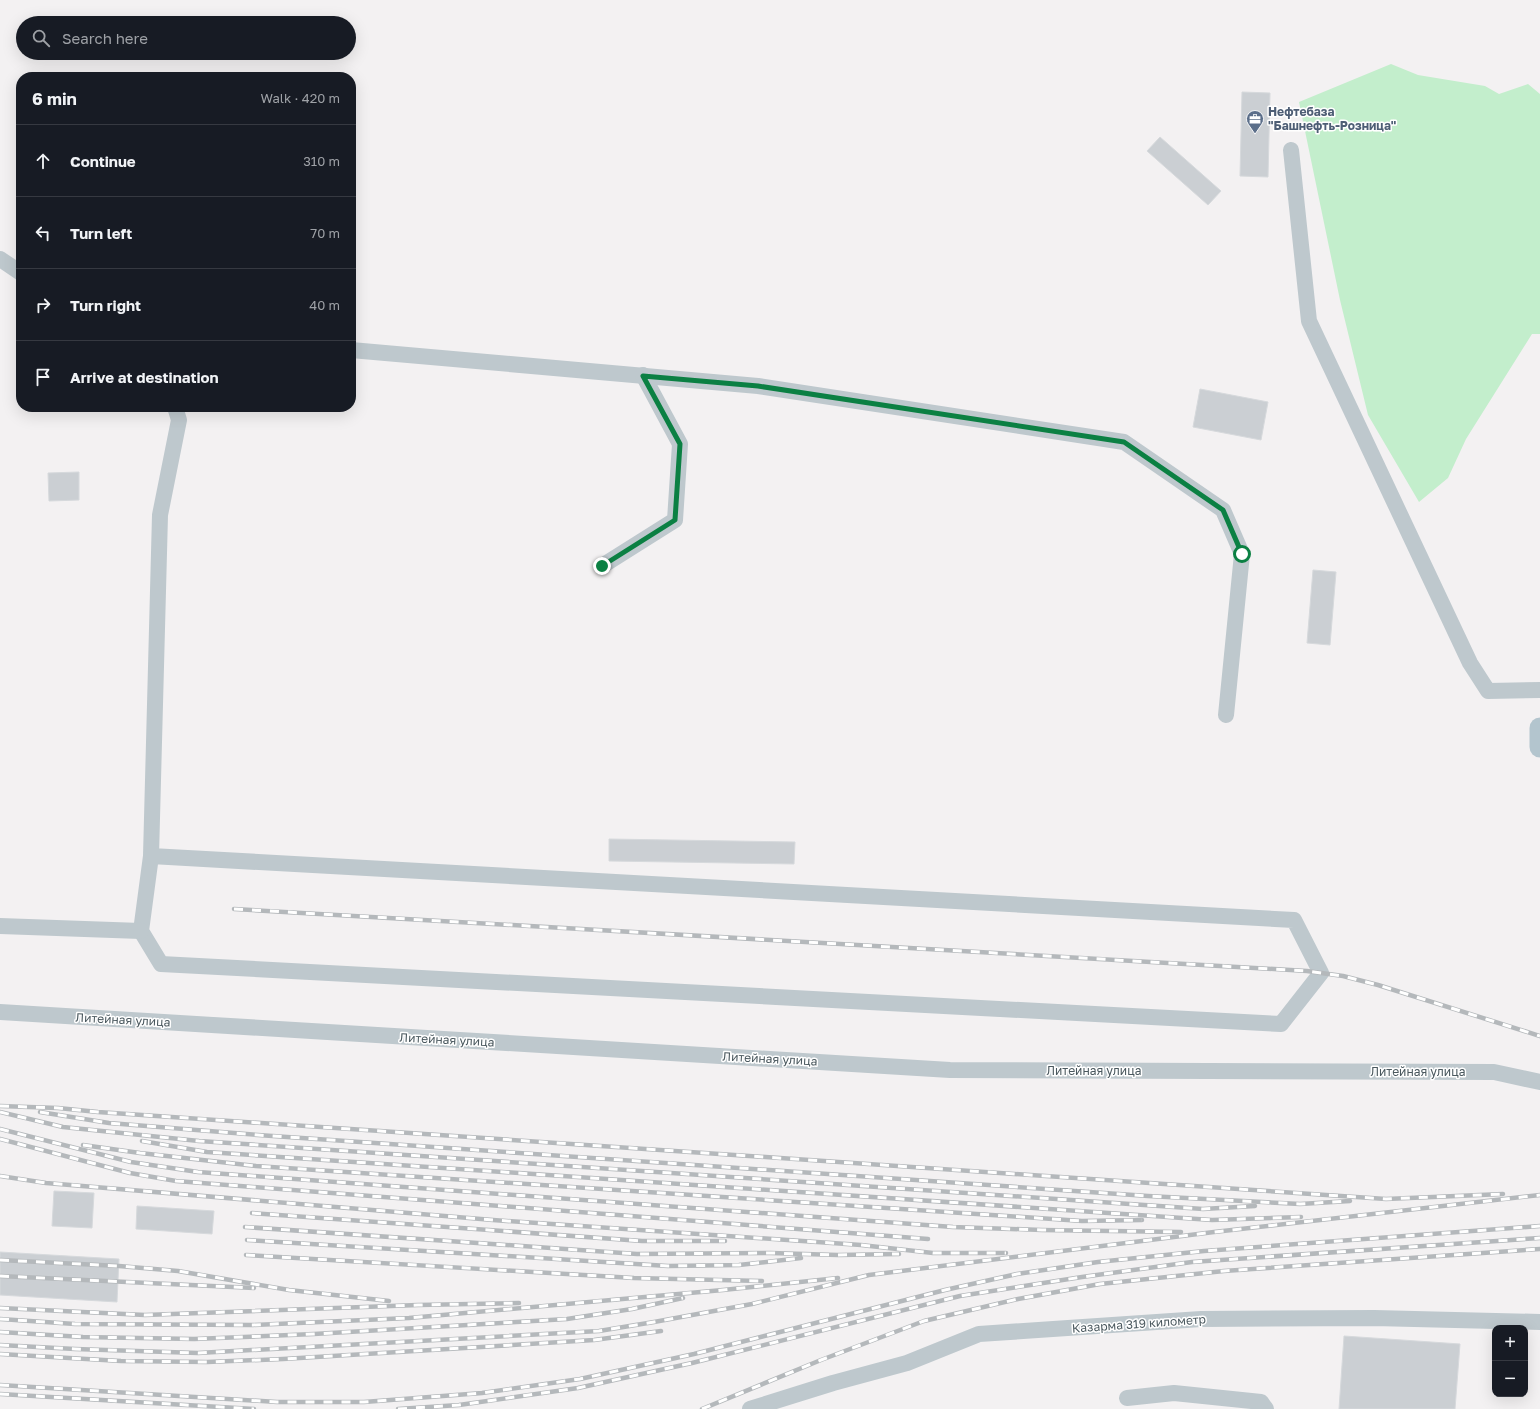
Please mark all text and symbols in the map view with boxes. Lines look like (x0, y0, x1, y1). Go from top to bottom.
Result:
search box (16, 16, 356, 60)
icon: search (30, 27, 52, 49)
text: Search here (62, 29, 148, 47)
text: 6 min (32, 88, 77, 109)
text: Walk · 420 m (261, 90, 340, 106)
place label: Нефтебаза "Башнефть-Розница" (1268, 104, 1396, 133)
office icon: Нефтебаза "Башнефть-Розница" (1245, 109, 1265, 134)
icon: ahead (32, 150, 54, 172)
text: Continue (70, 152, 136, 170)
text: 310 m (303, 153, 340, 169)
icon: left (32, 222, 54, 244)
text: Turn left (70, 224, 132, 242)
text: 70 m (310, 225, 340, 241)
icon: right (32, 294, 54, 316)
text: Turn right (70, 296, 141, 314)
text: 40 m (309, 297, 340, 313)
icon: arrive (32, 366, 54, 388)
text: Arrive at destination (70, 368, 219, 386)
route start (1233, 545, 1251, 563)
route end (593, 557, 611, 575)
street label: Литейная улица (75, 1010, 171, 1029)
street label: Литейная улица (399, 1030, 495, 1049)
street label: Литейная улица (722, 1049, 818, 1068)
street label: Литейная улица (1046, 1063, 1142, 1078)
street label: Литейная улица (1370, 1064, 1466, 1079)
street label: Казарма 319 километр (1071, 1311, 1206, 1336)
map controls (1492, 1325, 1528, 1397)
button: + (1492, 1325, 1528, 1361)
button: − (1492, 1361, 1528, 1397)

